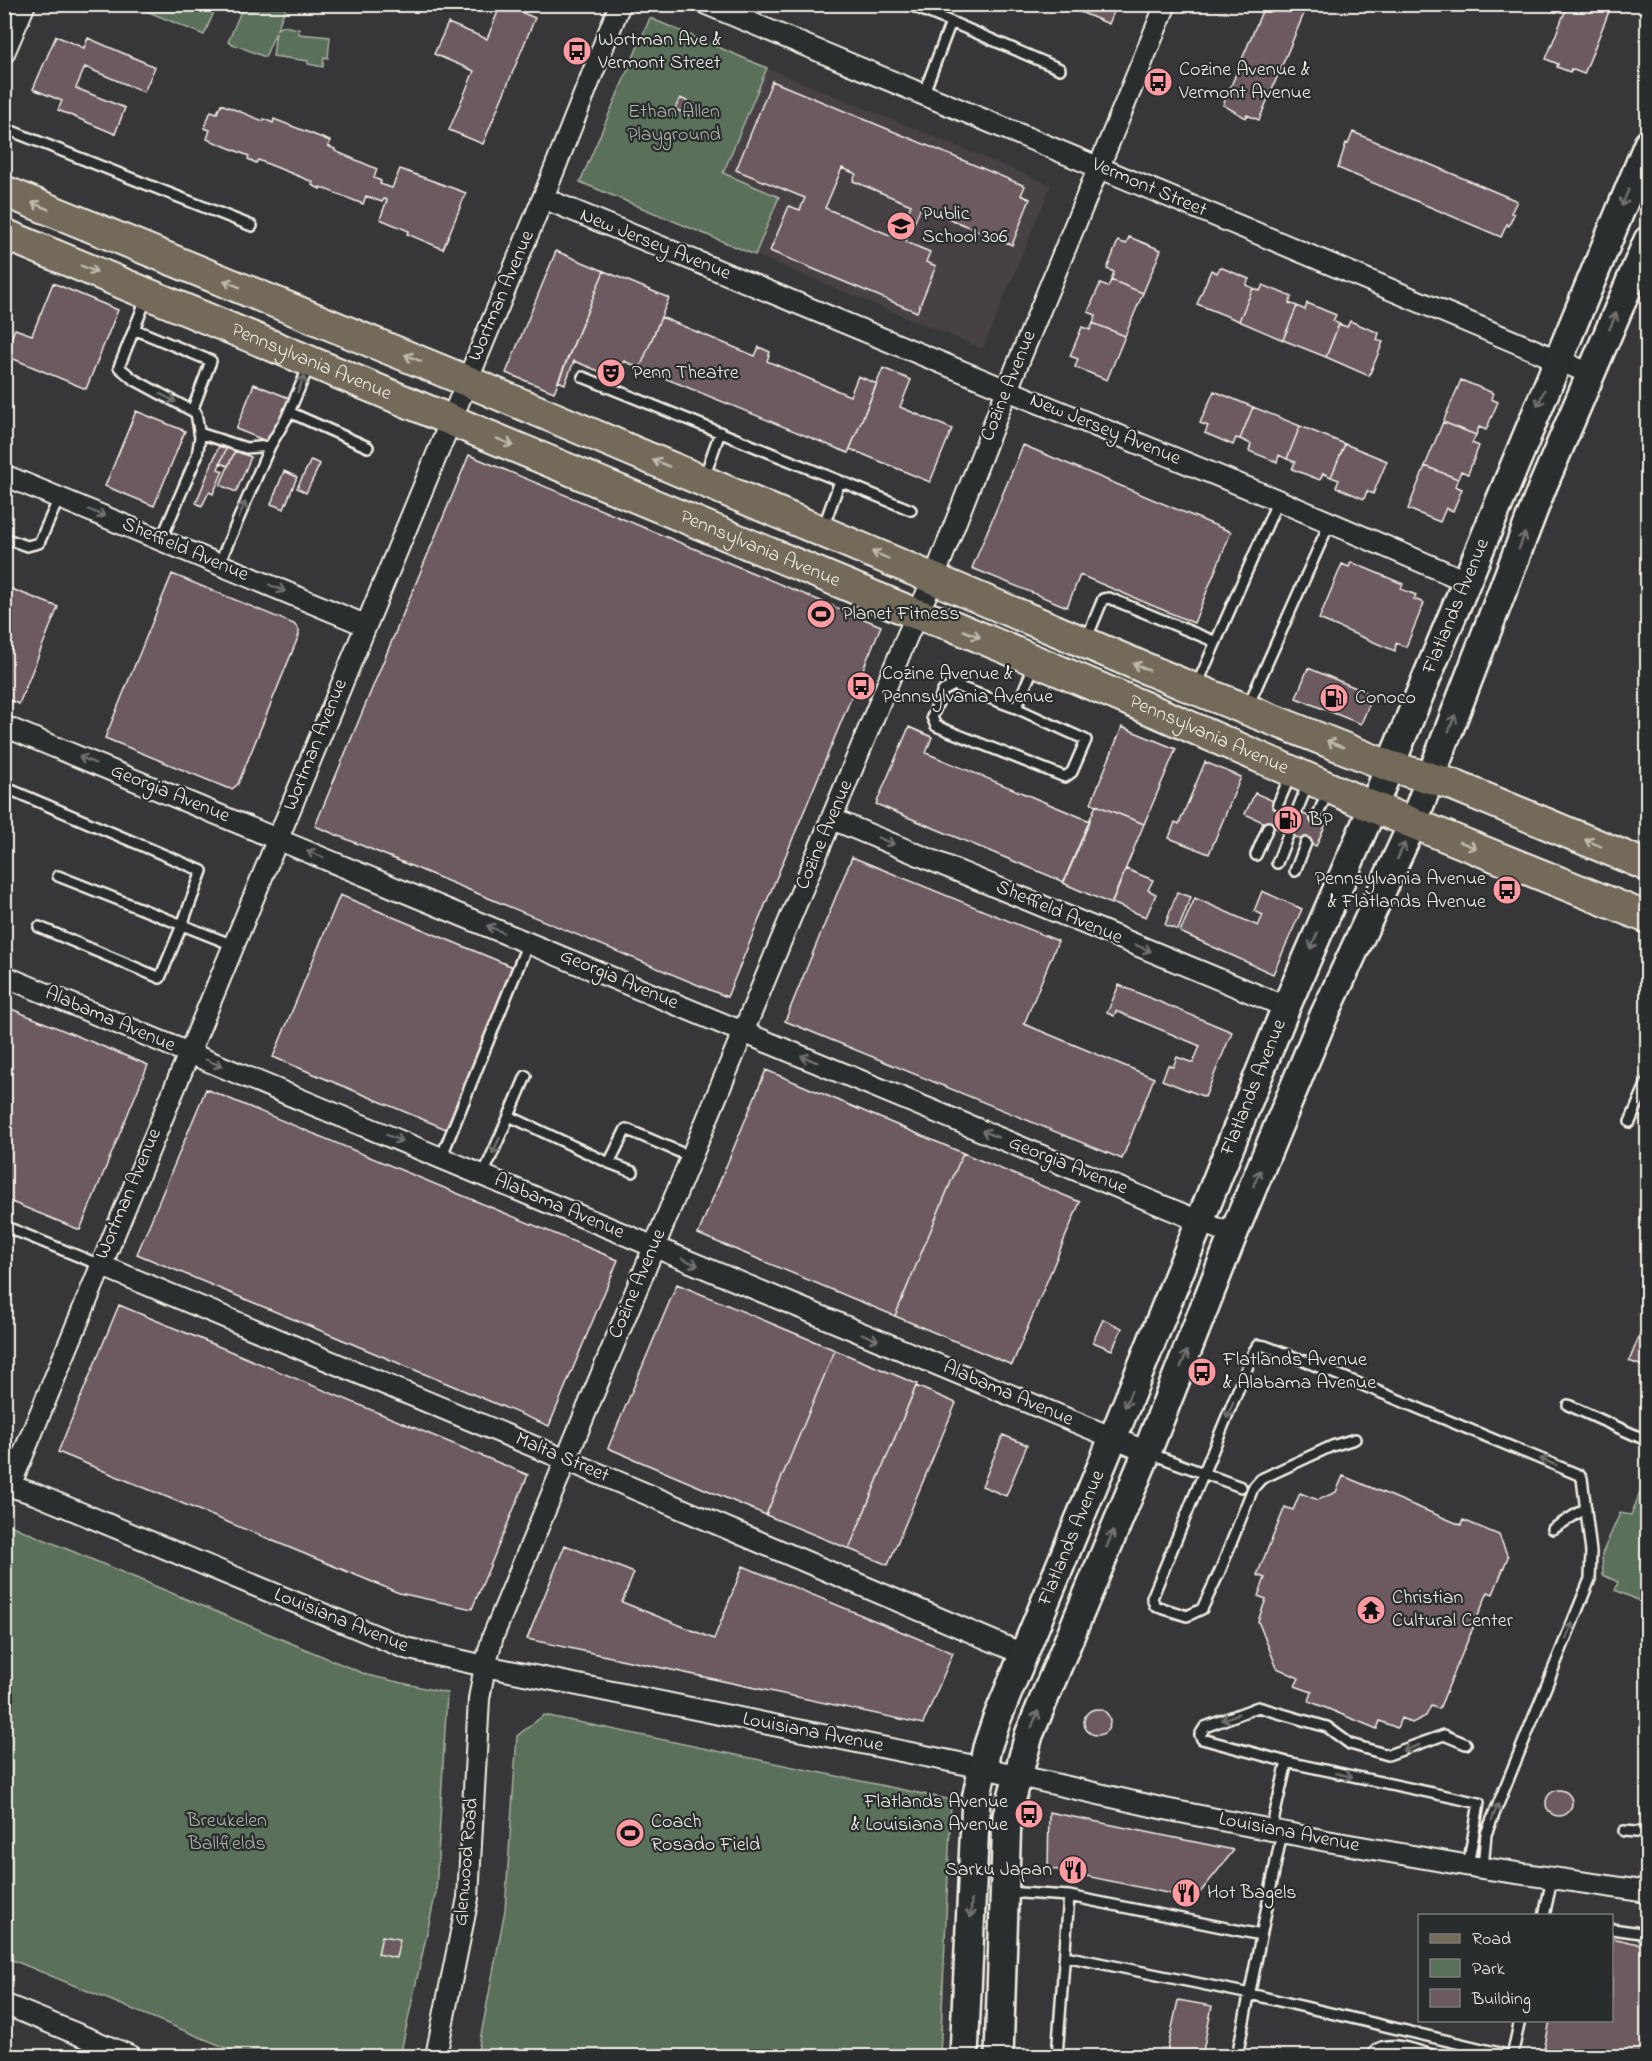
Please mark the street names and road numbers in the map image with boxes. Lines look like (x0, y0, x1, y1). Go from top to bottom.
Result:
street label: Vermont Street (1086, 150, 1211, 225)
street label: New Jersey Avenue (575, 201, 735, 289)
street label: Wortman Avenue (461, 226, 543, 366)
street label: Pennsylvania Avenue (227, 316, 396, 408)
street label: Cozine Avenue (974, 326, 1044, 446)
street label: New Jersey Avenue (1025, 386, 1185, 474)
street label: Pennsylvania Avenue (675, 503, 845, 595)
street label: Sheffield Avenue (117, 510, 253, 590)
street label: Flatlands Avenue (1415, 534, 1497, 679)
street label: Wortman Avenue (276, 675, 356, 815)
street label: Pennsylvania Avenue (1124, 688, 1293, 783)
street label: Georgia Avenue (106, 757, 234, 832)
street label: Cozine Avenue (789, 775, 861, 895)
street label: Sheffield Avenue (991, 873, 1127, 953)
street label: Georgia Avenue (555, 942, 683, 1019)
street label: Alabama Avenue (40, 980, 180, 1061)
street label: Flatlands Avenue (1213, 1015, 1294, 1161)
street label: Wortman Avenue (88, 1124, 170, 1264)
street label: Georgia Avenue (1004, 1129, 1132, 1204)
street label: Alabama Avenue (489, 1167, 629, 1248)
street label: Cozine Avenue (602, 1224, 674, 1344)
street label: Alabama Avenue (938, 1354, 1078, 1435)
street label: Malta Street (511, 1425, 614, 1491)
street label: Flatlands Avenue (1030, 1466, 1113, 1611)
street label: Louisiana Avenue (269, 1581, 413, 1661)
street label: Louisiana Avenue (740, 1705, 886, 1761)
street label: Glenwood Road (447, 1797, 487, 1927)
street label: Louisiana Avenue (1216, 1805, 1362, 1861)

